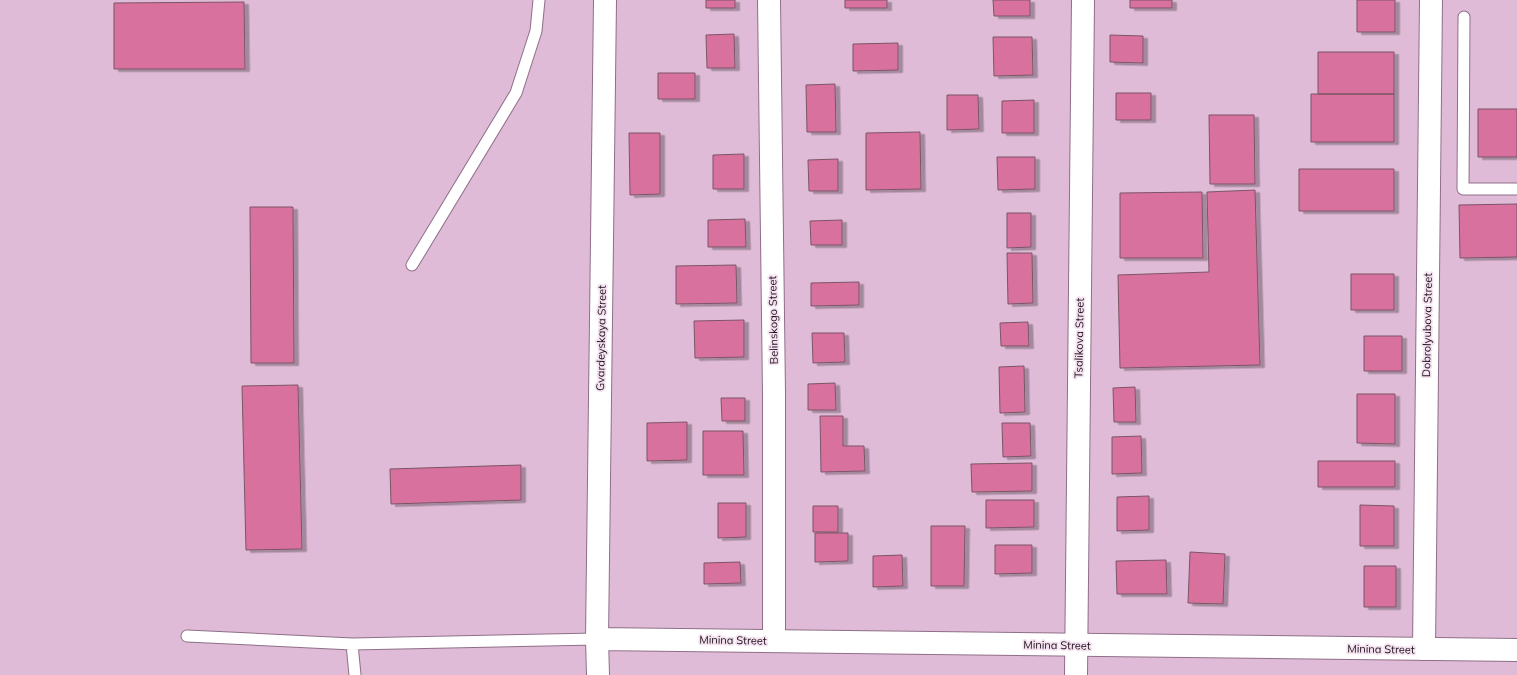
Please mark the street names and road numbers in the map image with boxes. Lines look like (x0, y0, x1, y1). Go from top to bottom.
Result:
street label: Dobrolyubova Street (1419, 272, 1435, 377)
street label: Belinskogo Street (765, 275, 781, 364)
street label: Gvardeyskaya Street (593, 285, 609, 391)
street label: Tsalikova Street (1071, 298, 1087, 378)
street label: Minina Street (699, 632, 767, 648)
street label: Minina Street (1023, 637, 1091, 653)
street label: Minina Street (1347, 641, 1415, 657)

